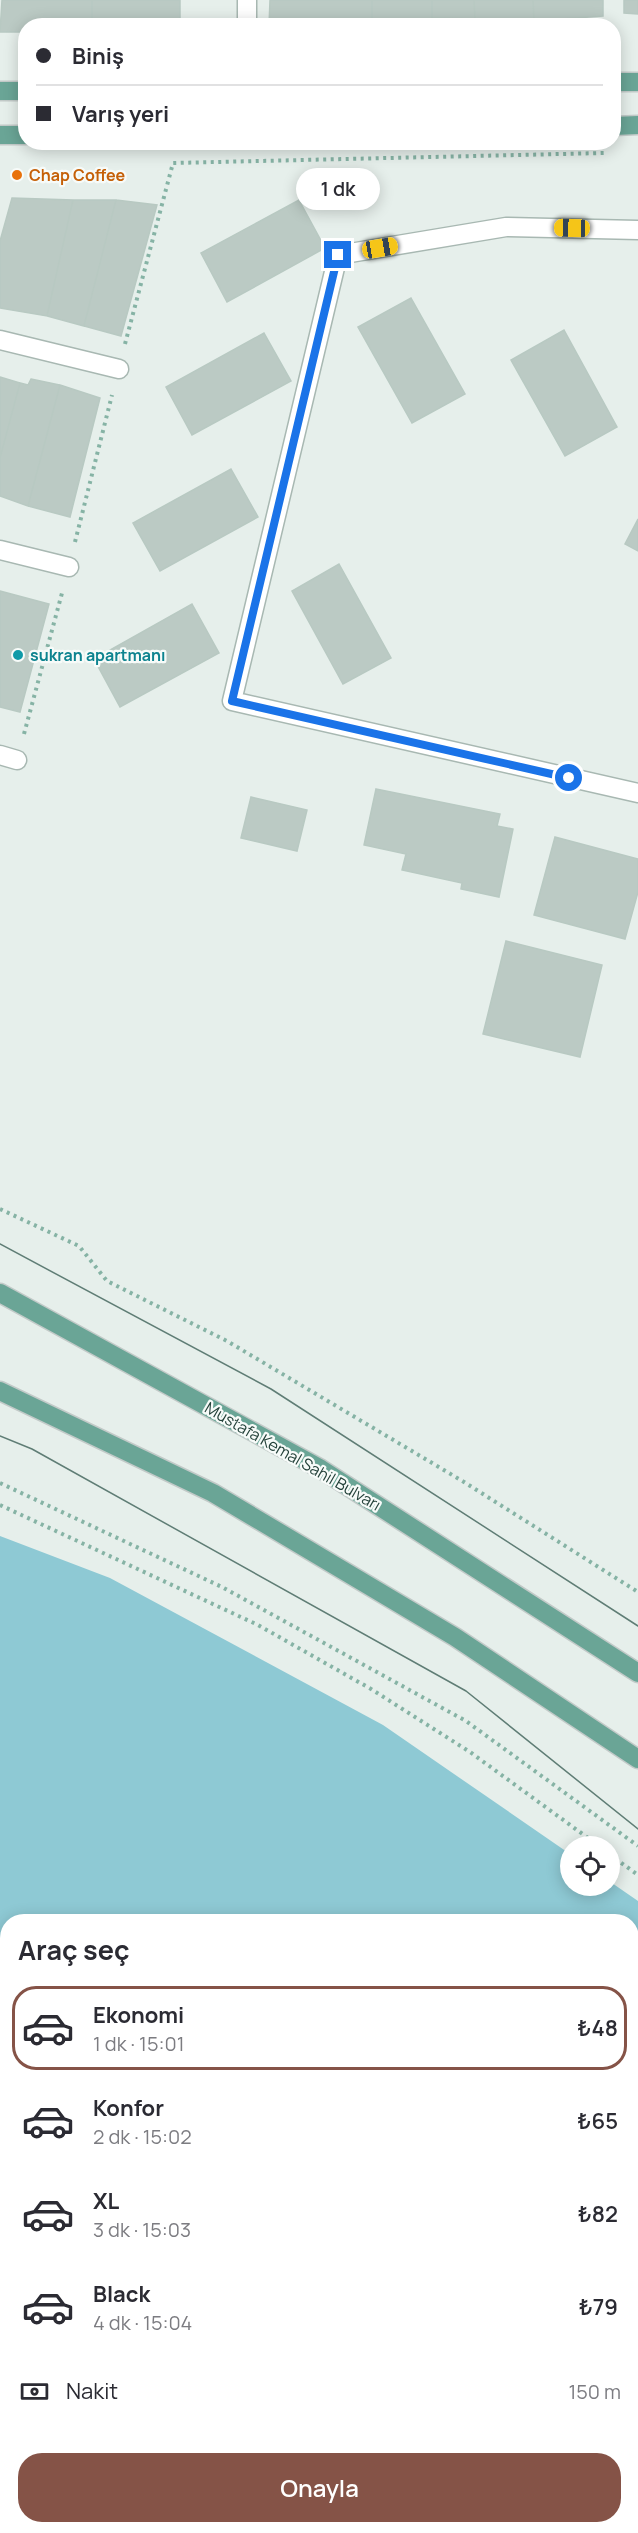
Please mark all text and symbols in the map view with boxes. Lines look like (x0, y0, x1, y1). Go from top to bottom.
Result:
text: Biniş (72, 41, 124, 71)
text: Varış yeri (72, 99, 169, 129)
place label: Chap Coffee (29, 164, 126, 186)
marker: Chap Coffee (10, 168, 24, 182)
callout: 1 dk (296, 168, 380, 210)
text: 1 dk (320, 175, 356, 202)
car (554, 219, 590, 237)
car (361, 236, 399, 260)
route end (324, 241, 351, 268)
place label: sukran apartmanı (30, 644, 166, 666)
marker: sukran apartmanı (11, 648, 25, 662)
route start (555, 764, 582, 791)
street label: Mustafa Kemal Sahil Bulvarı (201, 1397, 385, 1515)
map controls (560, 1836, 620, 1896)
button: locate (560, 1836, 620, 1896)
text: Araç seç (18, 1931, 129, 1968)
text: Ekonomi (93, 2000, 184, 2030)
icon: car (21, 2001, 75, 2055)
text: ₺48 (577, 2013, 618, 2043)
text: 1 dk · 15:01 (93, 2030, 184, 2057)
text: Konfor (93, 2093, 164, 2123)
icon: car (21, 2094, 75, 2148)
text: ₺65 (577, 2106, 618, 2136)
text: 2 dk · 15:02 (93, 2123, 192, 2150)
text: XL (93, 2186, 119, 2216)
icon: car (21, 2187, 75, 2241)
text: ₺82 (578, 2199, 618, 2229)
text: 3 dk · 15:03 (93, 2216, 191, 2243)
text: Black (93, 2279, 150, 2309)
icon: car (21, 2280, 75, 2334)
text: ₺79 (579, 2292, 618, 2322)
text: 4 dk · 15:04 (93, 2309, 192, 2336)
icon: cash (18, 2375, 51, 2408)
text: Nakit (66, 2376, 118, 2406)
text: 150 m (568, 2378, 621, 2405)
button: Onayla (18, 2453, 621, 2522)

